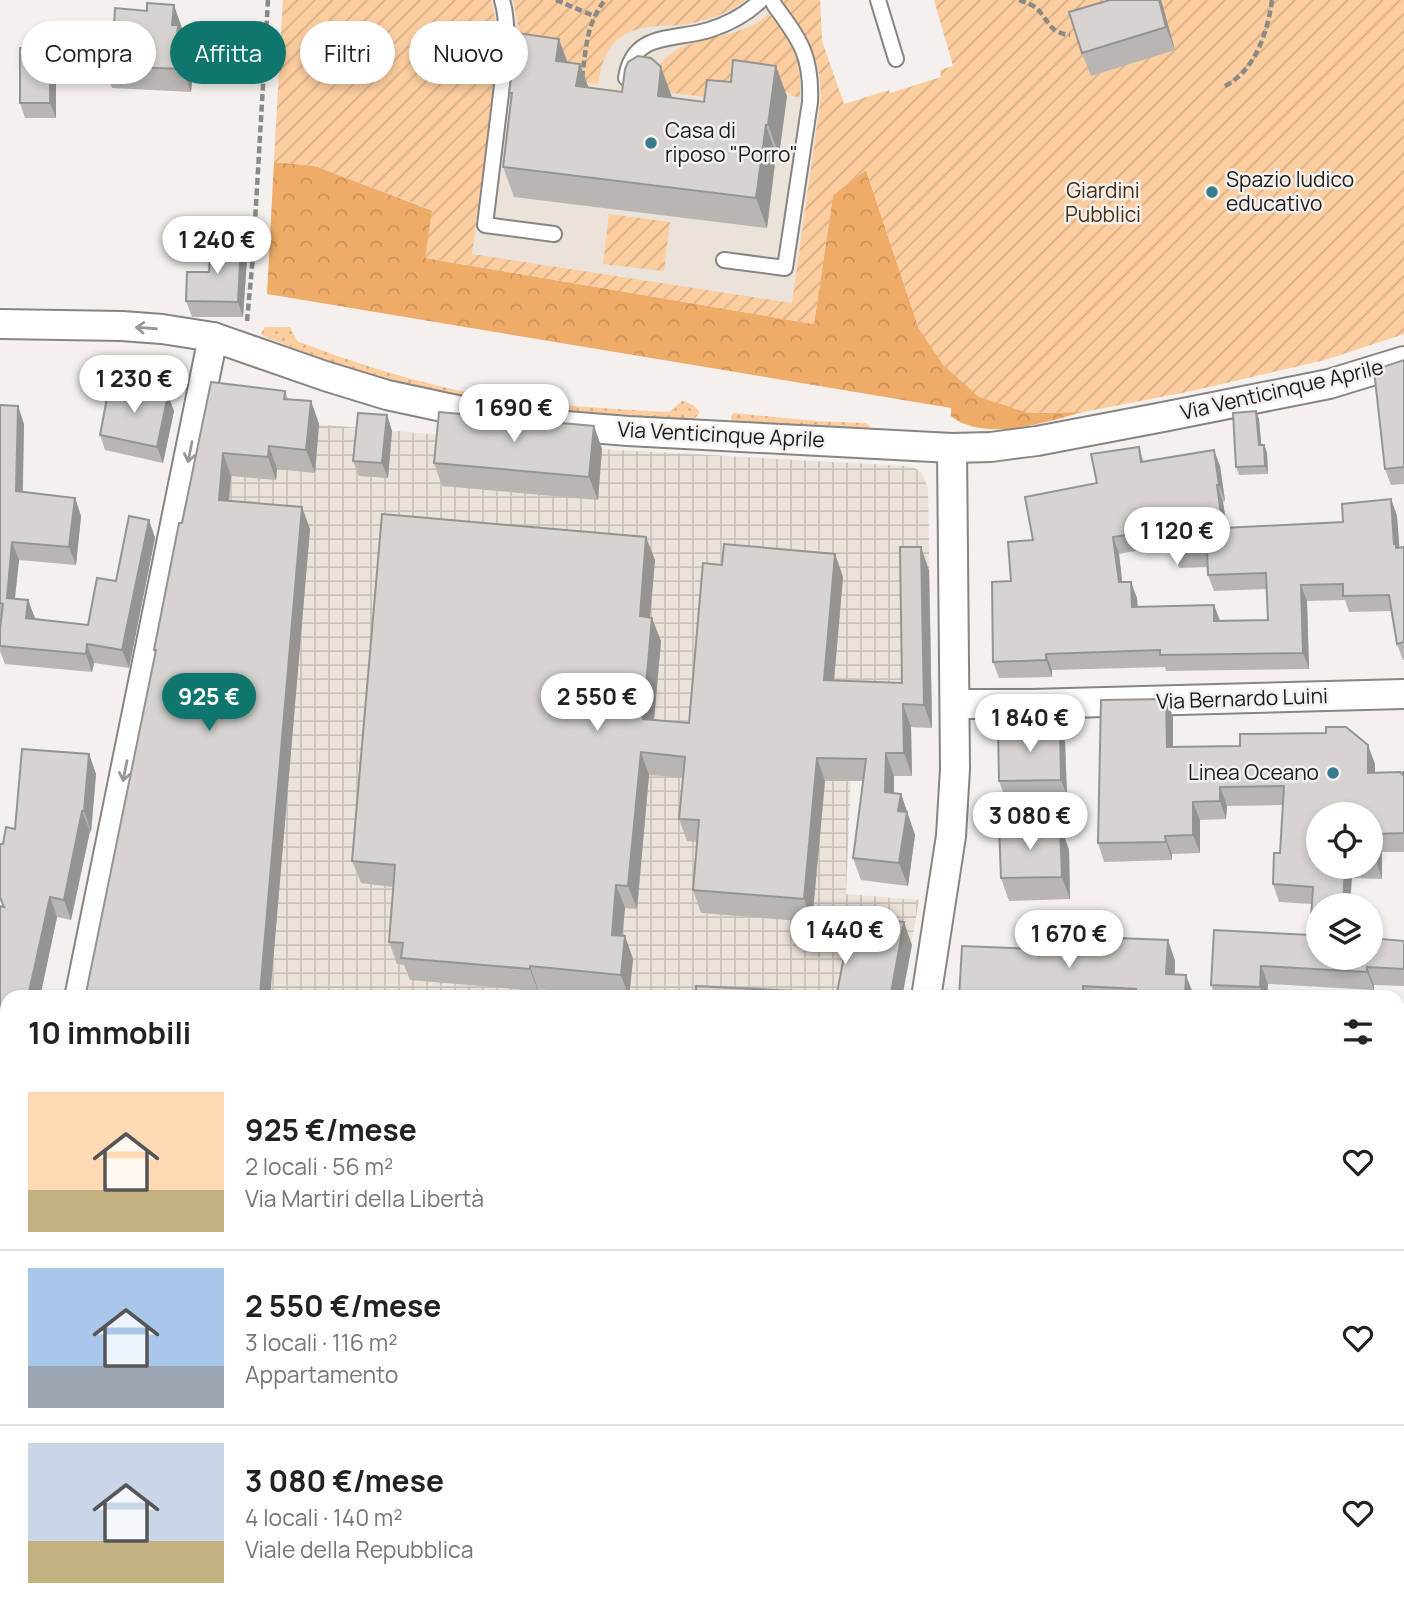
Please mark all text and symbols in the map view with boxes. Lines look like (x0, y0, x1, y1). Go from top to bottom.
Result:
chip: Compra (21, 21, 156, 84)
chip: Affitta (170, 21, 286, 84)
chip: Filtri (300, 21, 395, 84)
chip: Nuovo (409, 21, 528, 84)
place label: Casa di riposo "Porro" (665, 116, 798, 168)
marker: Casa di riposo "Porro" (643, 135, 659, 151)
place label: Spazio ludico educativo (1226, 165, 1354, 217)
park label: Giardini Pubblici (1065, 176, 1141, 228)
marker: Spazio ludico educativo (1204, 184, 1220, 200)
pin: 1 240 € (152, 216, 282, 276)
text: 1 240 € (178, 223, 256, 255)
one-way arrow (135, 321, 157, 334)
street label: Via Venticinque Aprile (1177, 352, 1386, 426)
pin: 1 230 € (69, 356, 199, 415)
text: 1 230 € (95, 362, 173, 394)
pin: 1 690 € (449, 384, 579, 444)
text: 1 690 € (475, 391, 553, 423)
street label: Via Venticinque Aprile (617, 415, 825, 453)
one-way arrow (183, 440, 196, 463)
pin: 1 120 € (1112, 508, 1242, 567)
text: 1 120 € (1140, 514, 1214, 546)
pin: 925 € (160, 674, 258, 733)
pin: 2 550 € (532, 674, 662, 733)
text: 925 € (178, 680, 240, 712)
text: 2 550 € (557, 680, 637, 712)
street label: Via Bernardo Luini (1156, 681, 1328, 715)
pin: 1 840 € (965, 694, 1095, 754)
text: 1 840 € (991, 701, 1069, 733)
place label: Linea Oceano (1188, 758, 1319, 786)
one-way arrow (118, 759, 132, 782)
marker: Linea Oceano (1325, 765, 1341, 781)
pin: 3 080 € (965, 792, 1095, 852)
text: 3 080 € (989, 799, 1071, 831)
map controls (1306, 802, 1383, 970)
button: locate (1306, 802, 1383, 879)
button: layers (1306, 893, 1383, 970)
pin: 1 440 € (780, 906, 910, 966)
pin: 1 670 € (1004, 911, 1134, 970)
text: 1 440 € (806, 913, 884, 945)
text: 1 670 € (1031, 917, 1107, 949)
text: 10 immobili (28, 1012, 191, 1053)
icon: filters (1339, 1013, 1377, 1051)
text: 925 €/mese (245, 1109, 417, 1150)
icon: home (84, 1120, 168, 1204)
icon: heart (1339, 1143, 1377, 1181)
text: 2 locali · 56 m² (245, 1150, 393, 1182)
text: Via Martiri della Libertà (245, 1182, 484, 1214)
text: 2 550 €/mese (245, 1285, 441, 1326)
icon: home (84, 1296, 168, 1380)
icon: heart (1339, 1319, 1377, 1357)
text: 3 locali · 116 m² (245, 1326, 397, 1358)
text: Appartamento (245, 1358, 398, 1390)
text: 3 080 €/mese (245, 1460, 444, 1501)
icon: home (84, 1471, 168, 1555)
icon: heart (1339, 1494, 1377, 1532)
text: 4 locali · 140 m² (245, 1501, 403, 1533)
text: Viale della Repubblica (245, 1533, 473, 1565)

